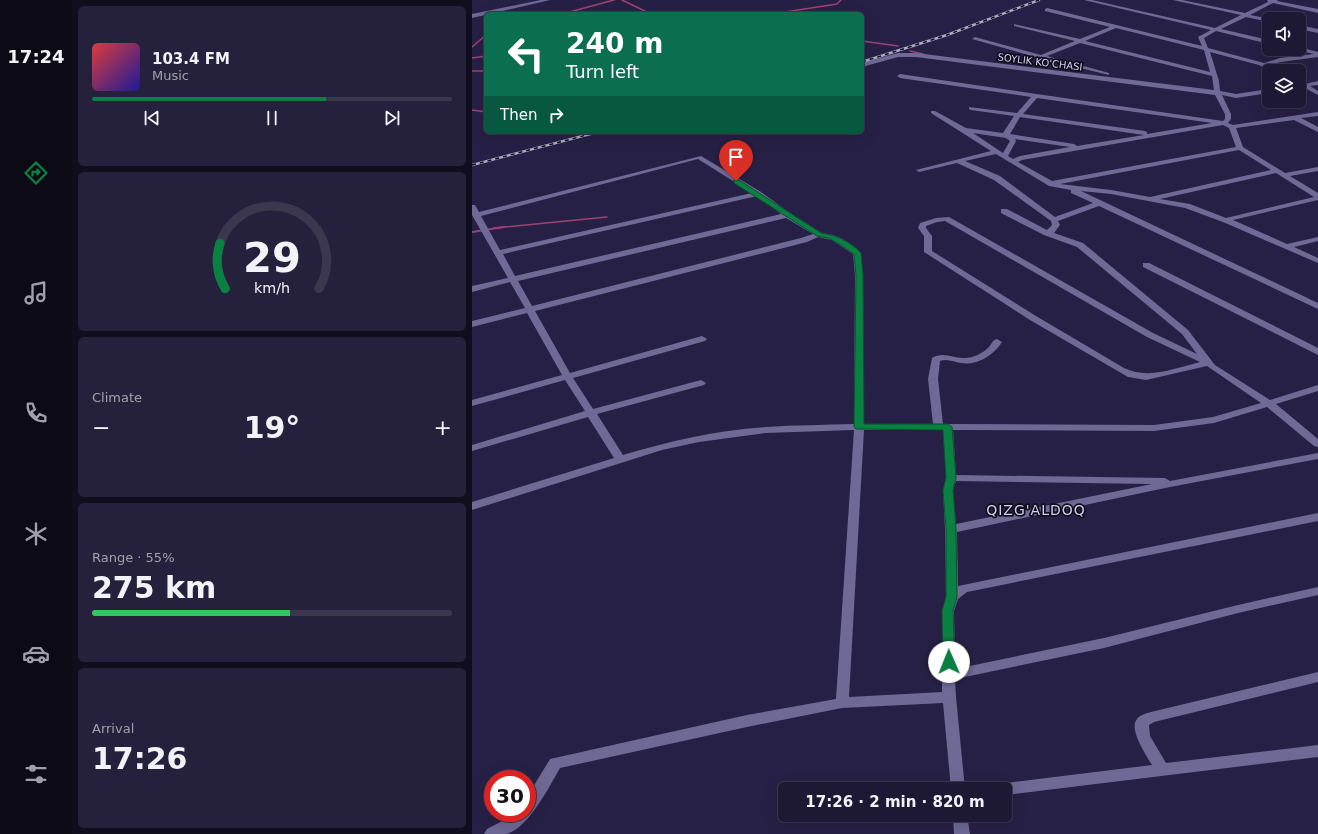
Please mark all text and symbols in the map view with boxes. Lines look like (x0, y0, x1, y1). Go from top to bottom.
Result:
map controls (1262, 12, 1306, 108)
button: sound (1262, 12, 1306, 56)
text: 240 m (566, 27, 663, 60)
icon: left (500, 28, 552, 80)
text: 17:24 (7, 46, 65, 67)
text: 103.4 FM (152, 50, 230, 68)
street label: SOYLIK KO'CHASI (997, 51, 1083, 73)
text: Turn left (566, 61, 639, 82)
button: layers (1262, 64, 1306, 108)
text: Music (152, 68, 189, 83)
icon: right (545, 104, 567, 126)
text: Then (500, 106, 537, 124)
icon: previous (141, 107, 163, 129)
icon: pause (261, 107, 283, 129)
icon: next (381, 107, 403, 129)
pin (719, 140, 753, 181)
icon: arrive (725, 146, 747, 168)
icon: directions (22, 159, 50, 187)
text: 29 (243, 233, 301, 282)
icon: music (22, 279, 50, 307)
text: km/h (254, 280, 290, 296)
text: Climate (92, 390, 142, 405)
icon: phone (22, 399, 50, 427)
text: 19° (244, 410, 300, 445)
text: − (92, 415, 110, 440)
text: + (434, 415, 452, 440)
district label: QIZG'ALDOQ (986, 502, 1086, 518)
icon: climate (22, 520, 50, 548)
text: Range · 55% (92, 550, 175, 565)
text: 275 km (92, 570, 216, 605)
icon: car (22, 640, 50, 668)
position arrow (928, 641, 970, 683)
text: Arrival (92, 721, 134, 736)
text: 17:26 (92, 741, 188, 776)
icon: filters (22, 760, 50, 788)
speed limit sign: 30 (484, 770, 536, 822)
text: 17:26 · 2 min · 820 m (805, 793, 985, 811)

